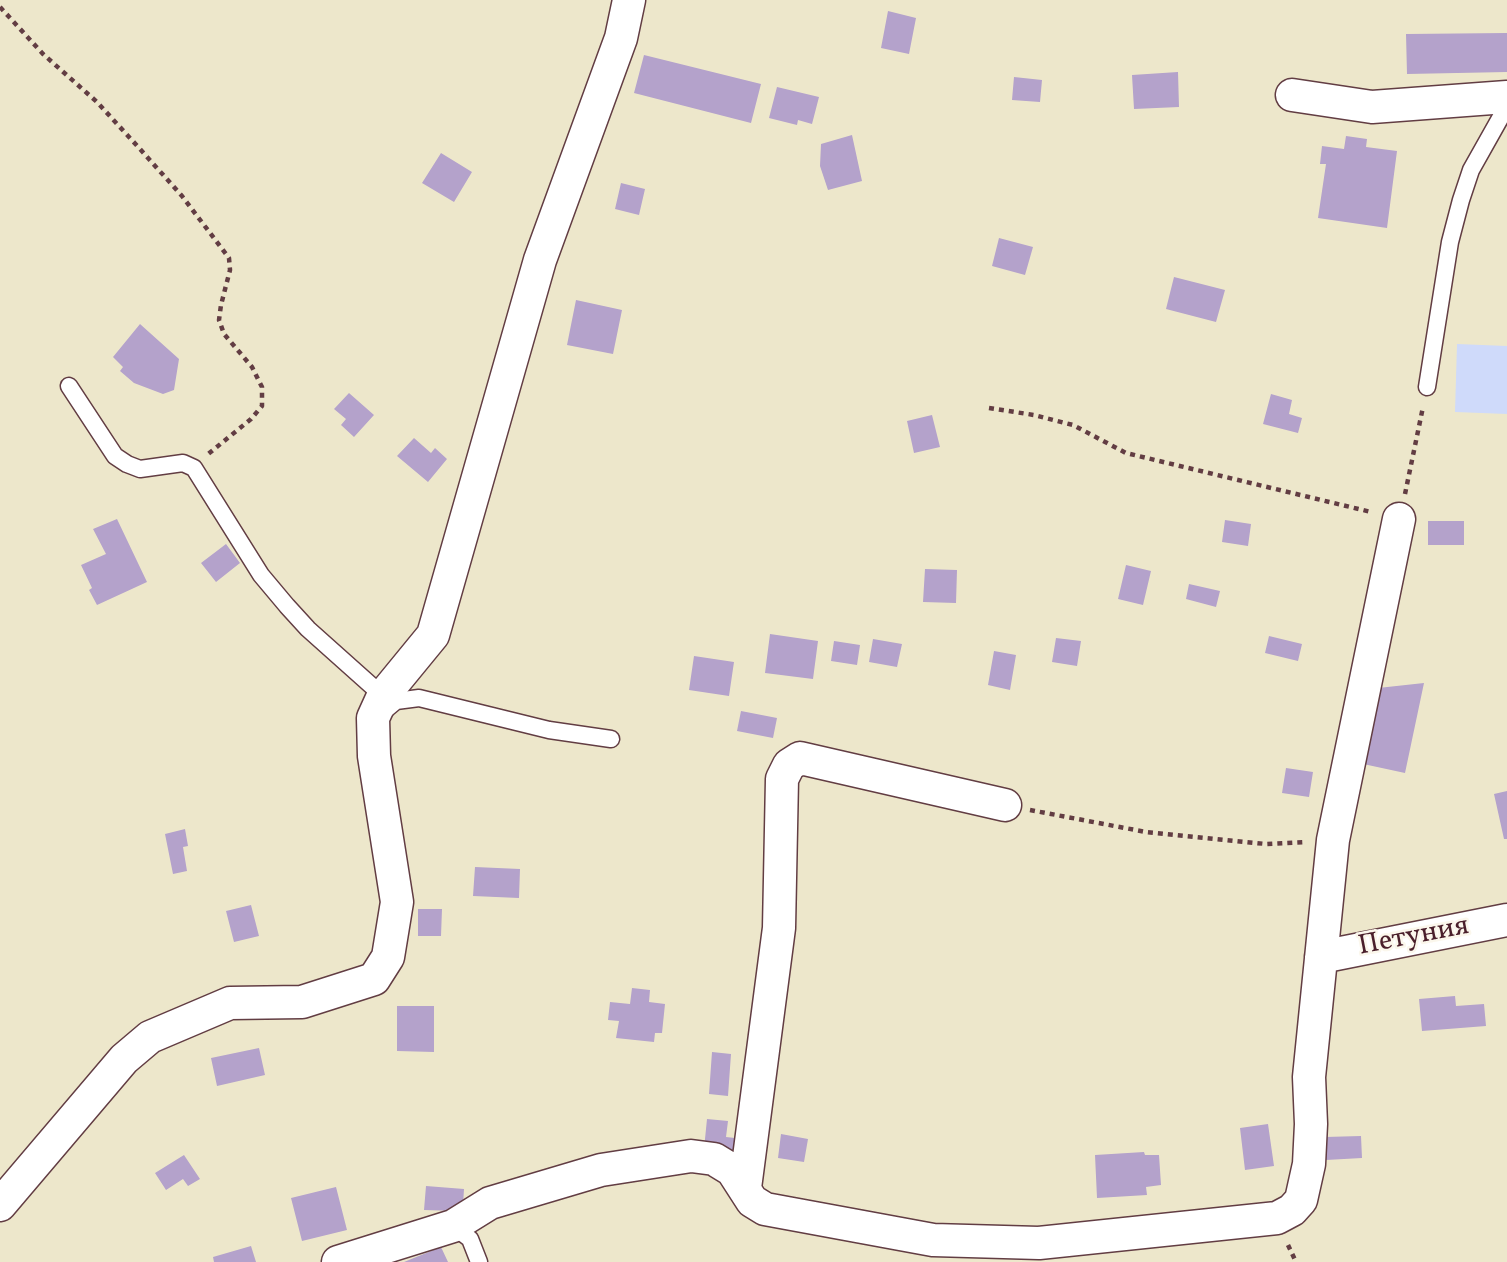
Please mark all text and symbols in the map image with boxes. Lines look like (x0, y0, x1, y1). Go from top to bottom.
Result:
street label: Петуния (1356, 911, 1472, 965)

